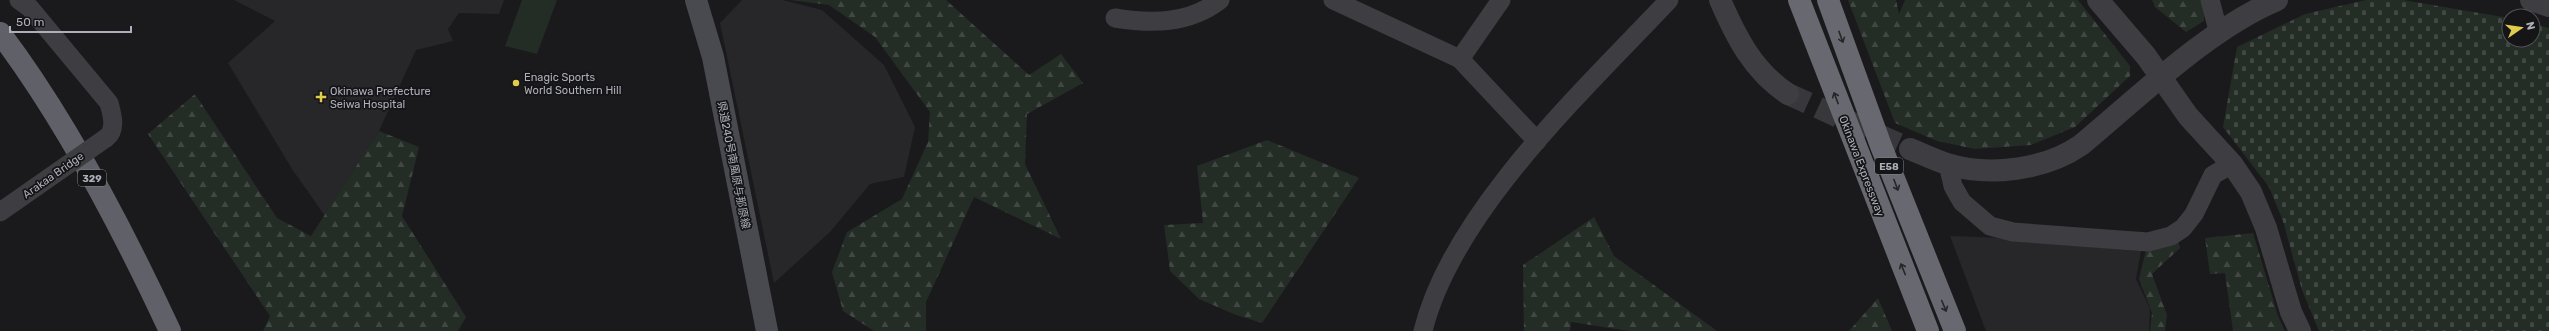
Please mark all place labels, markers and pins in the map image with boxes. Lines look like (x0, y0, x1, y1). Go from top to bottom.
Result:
place label: Enagic Sports World Southern Hill (524, 71, 621, 97)
marker: Enagic Sports World Southern Hill (511, 78, 521, 88)
place label: Okinawa Prefecture Seiwa Hospital (330, 85, 431, 111)
marker: Okinawa Prefecture Seiwa Hospital (315, 91, 327, 103)

